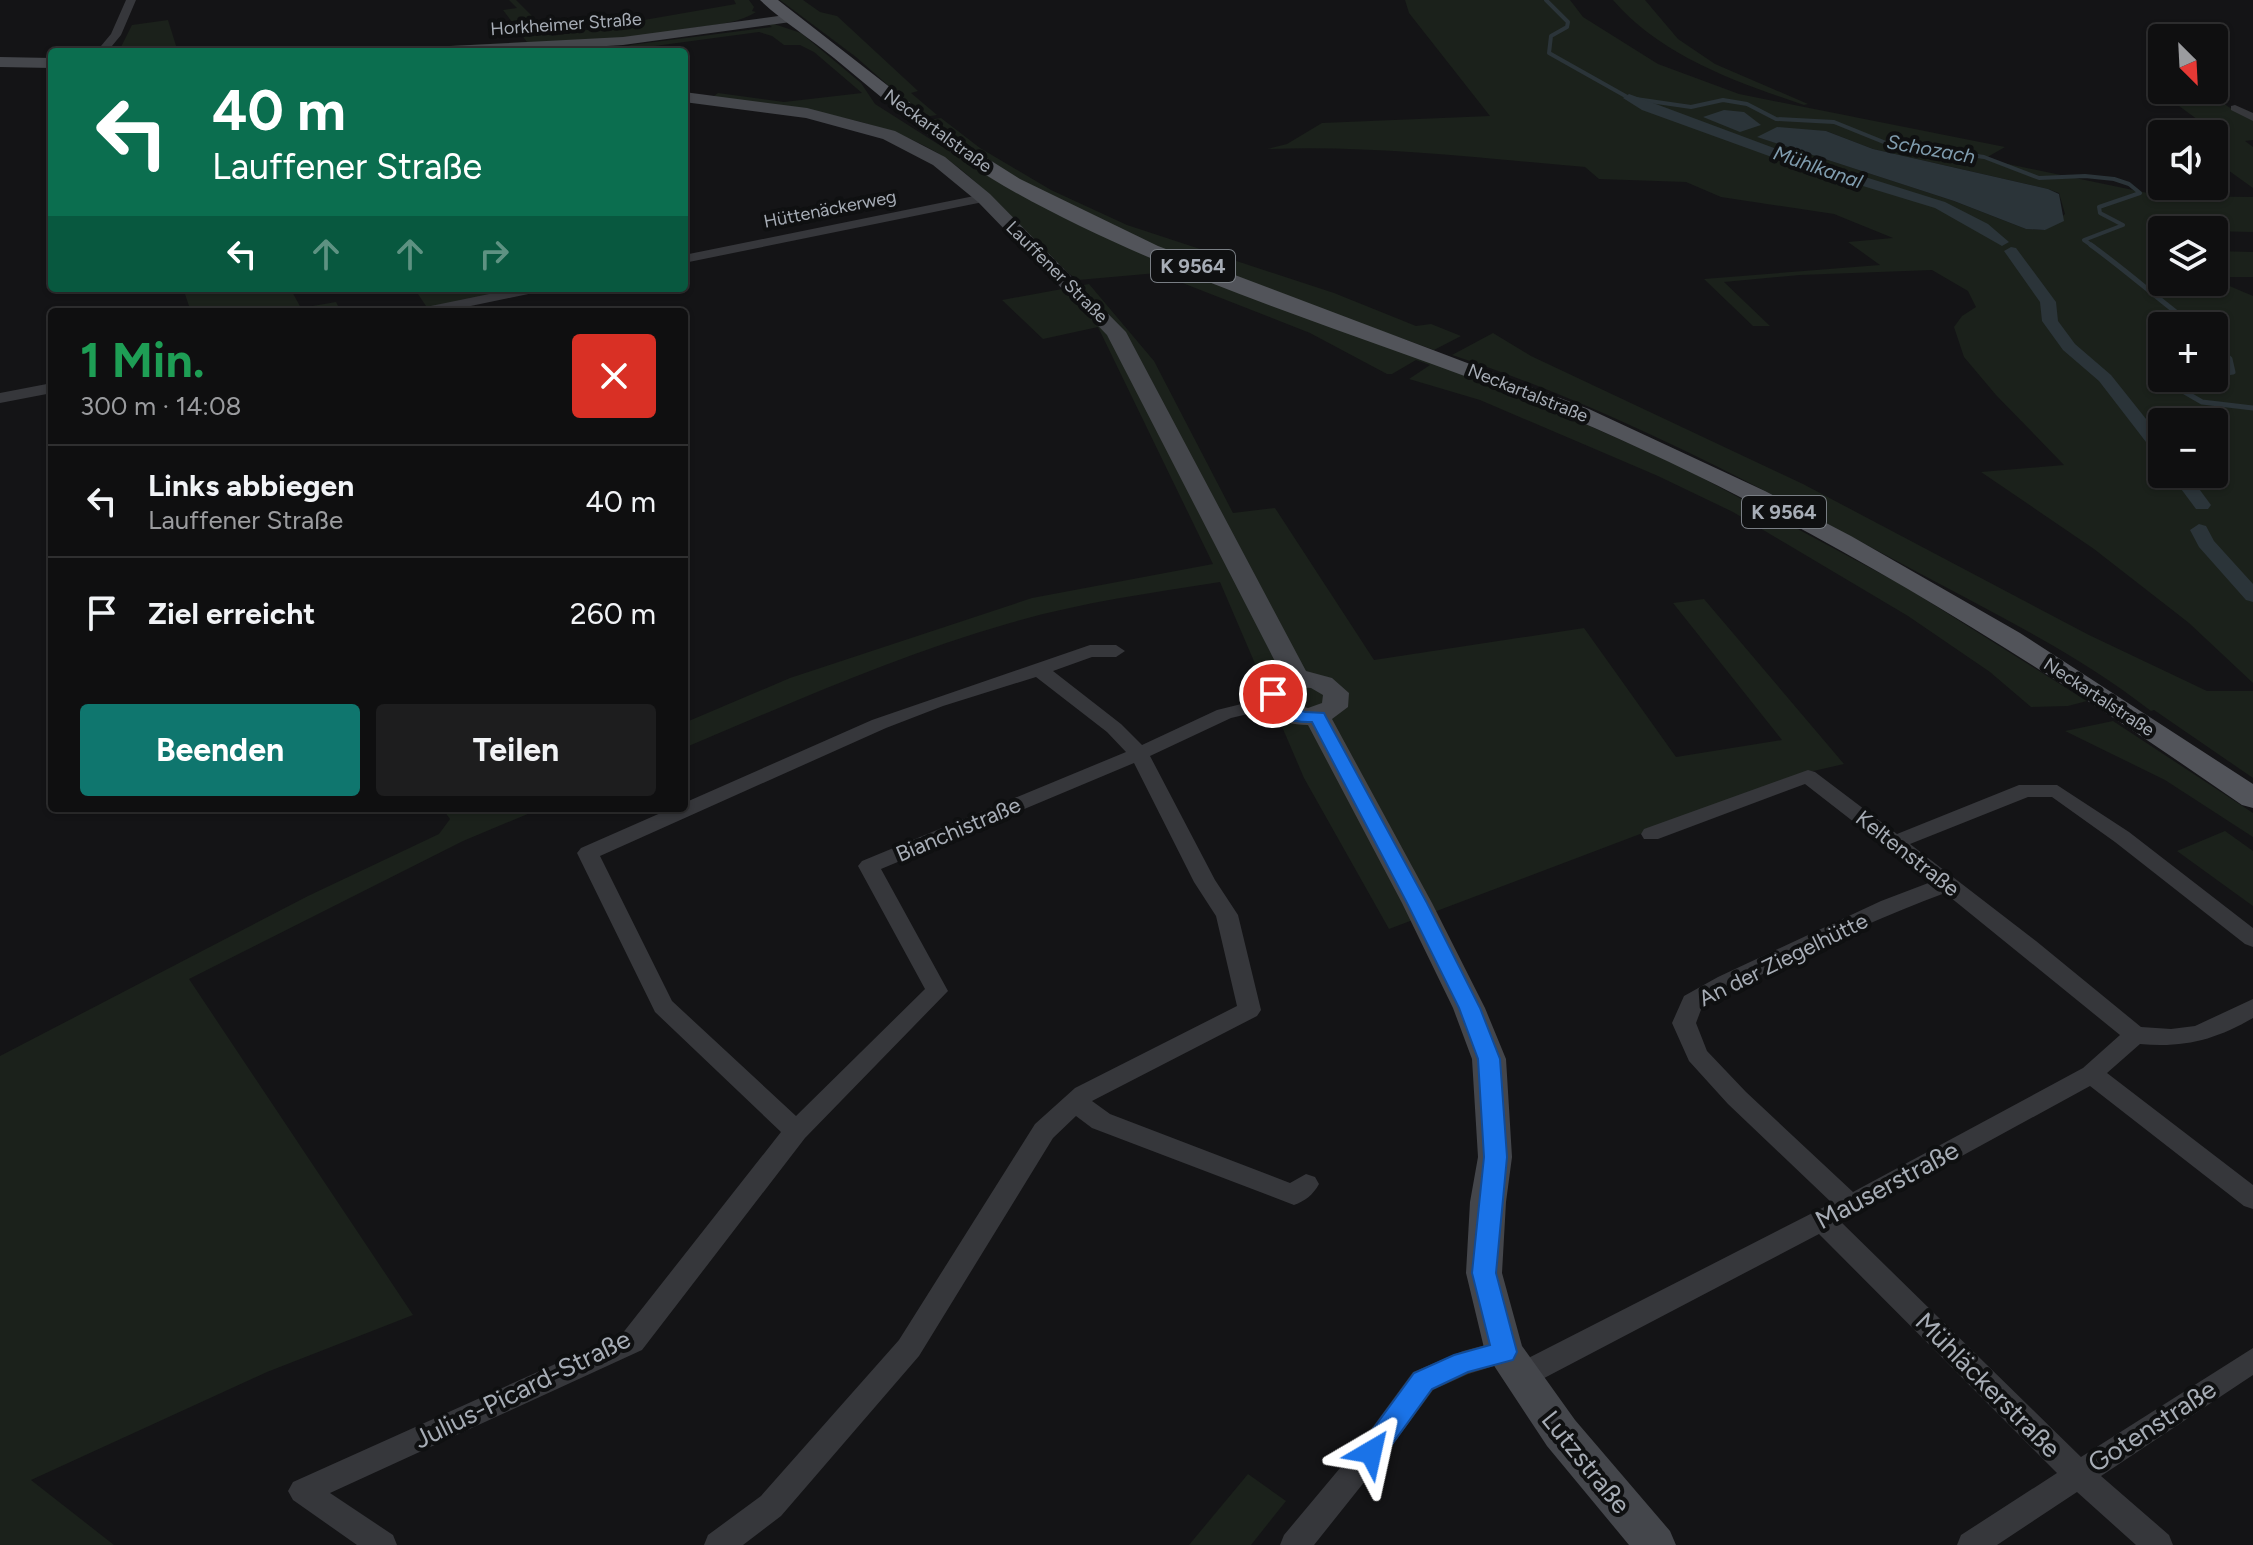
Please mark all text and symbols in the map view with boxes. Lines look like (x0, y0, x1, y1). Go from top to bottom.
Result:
street label: Horkheimer Straße (490, 8, 643, 40)
north arrow (2148, 24, 2228, 104)
map controls (2148, 24, 2228, 488)
text: 40 m (212, 77, 346, 144)
icon: left (80, 80, 184, 184)
street label: Neckartalstraße (880, 85, 996, 178)
button: sound (2148, 120, 2228, 200)
water label: Schozach (1885, 129, 1977, 169)
water label: Mühlkanal (1770, 141, 1866, 194)
text: Lauffener Straße (212, 145, 482, 188)
street label: Hüttenäckerweg (762, 185, 898, 233)
street label: Lauffener Straße (1001, 216, 1113, 328)
button: layers (2148, 216, 2228, 296)
icon: left (220, 232, 264, 276)
icon: ahead (304, 232, 348, 276)
icon: ahead (388, 232, 432, 276)
icon: right (472, 232, 516, 276)
road number: K 9564 (1151, 250, 1235, 282)
button: + (2148, 312, 2228, 392)
text: 1 Min. (80, 331, 205, 389)
button: close (572, 334, 656, 418)
street label: Neckartalstraße (1465, 359, 1591, 427)
text: 300 m · 14:08 (80, 390, 242, 422)
button: − (2148, 408, 2228, 488)
text: Links abbiegen (148, 467, 354, 504)
icon: left (80, 479, 124, 523)
text: 40 m (585, 483, 656, 520)
road number: K 9564 (1742, 496, 1826, 528)
text: Lauffener Straße (148, 504, 343, 536)
icon: arrive (80, 591, 124, 635)
text: Ziel erreicht (148, 595, 315, 632)
text: 260 m (570, 595, 656, 632)
street label: Neckartalstraße (2039, 653, 2159, 741)
pin (1239, 660, 1307, 728)
icon: arrive (1251, 672, 1295, 716)
button: Beenden (80, 704, 360, 796)
button: Teilen (376, 704, 656, 796)
street label: Bianchistraße (892, 791, 1025, 868)
street label: Keltenstraße (1850, 804, 1965, 902)
street label: An der Ziegelhütte (1694, 907, 1872, 1012)
street label: Mauserstraße (1810, 1134, 1964, 1236)
street label: Mühläckerstraße (1909, 1306, 2067, 1464)
street label: Julius-Picard-Straße (408, 1323, 636, 1455)
street label: Gotenstraße (2082, 1373, 2222, 1479)
street label: Lutzstraße (1535, 1404, 1637, 1520)
position arrow (1329, 1410, 1413, 1494)

